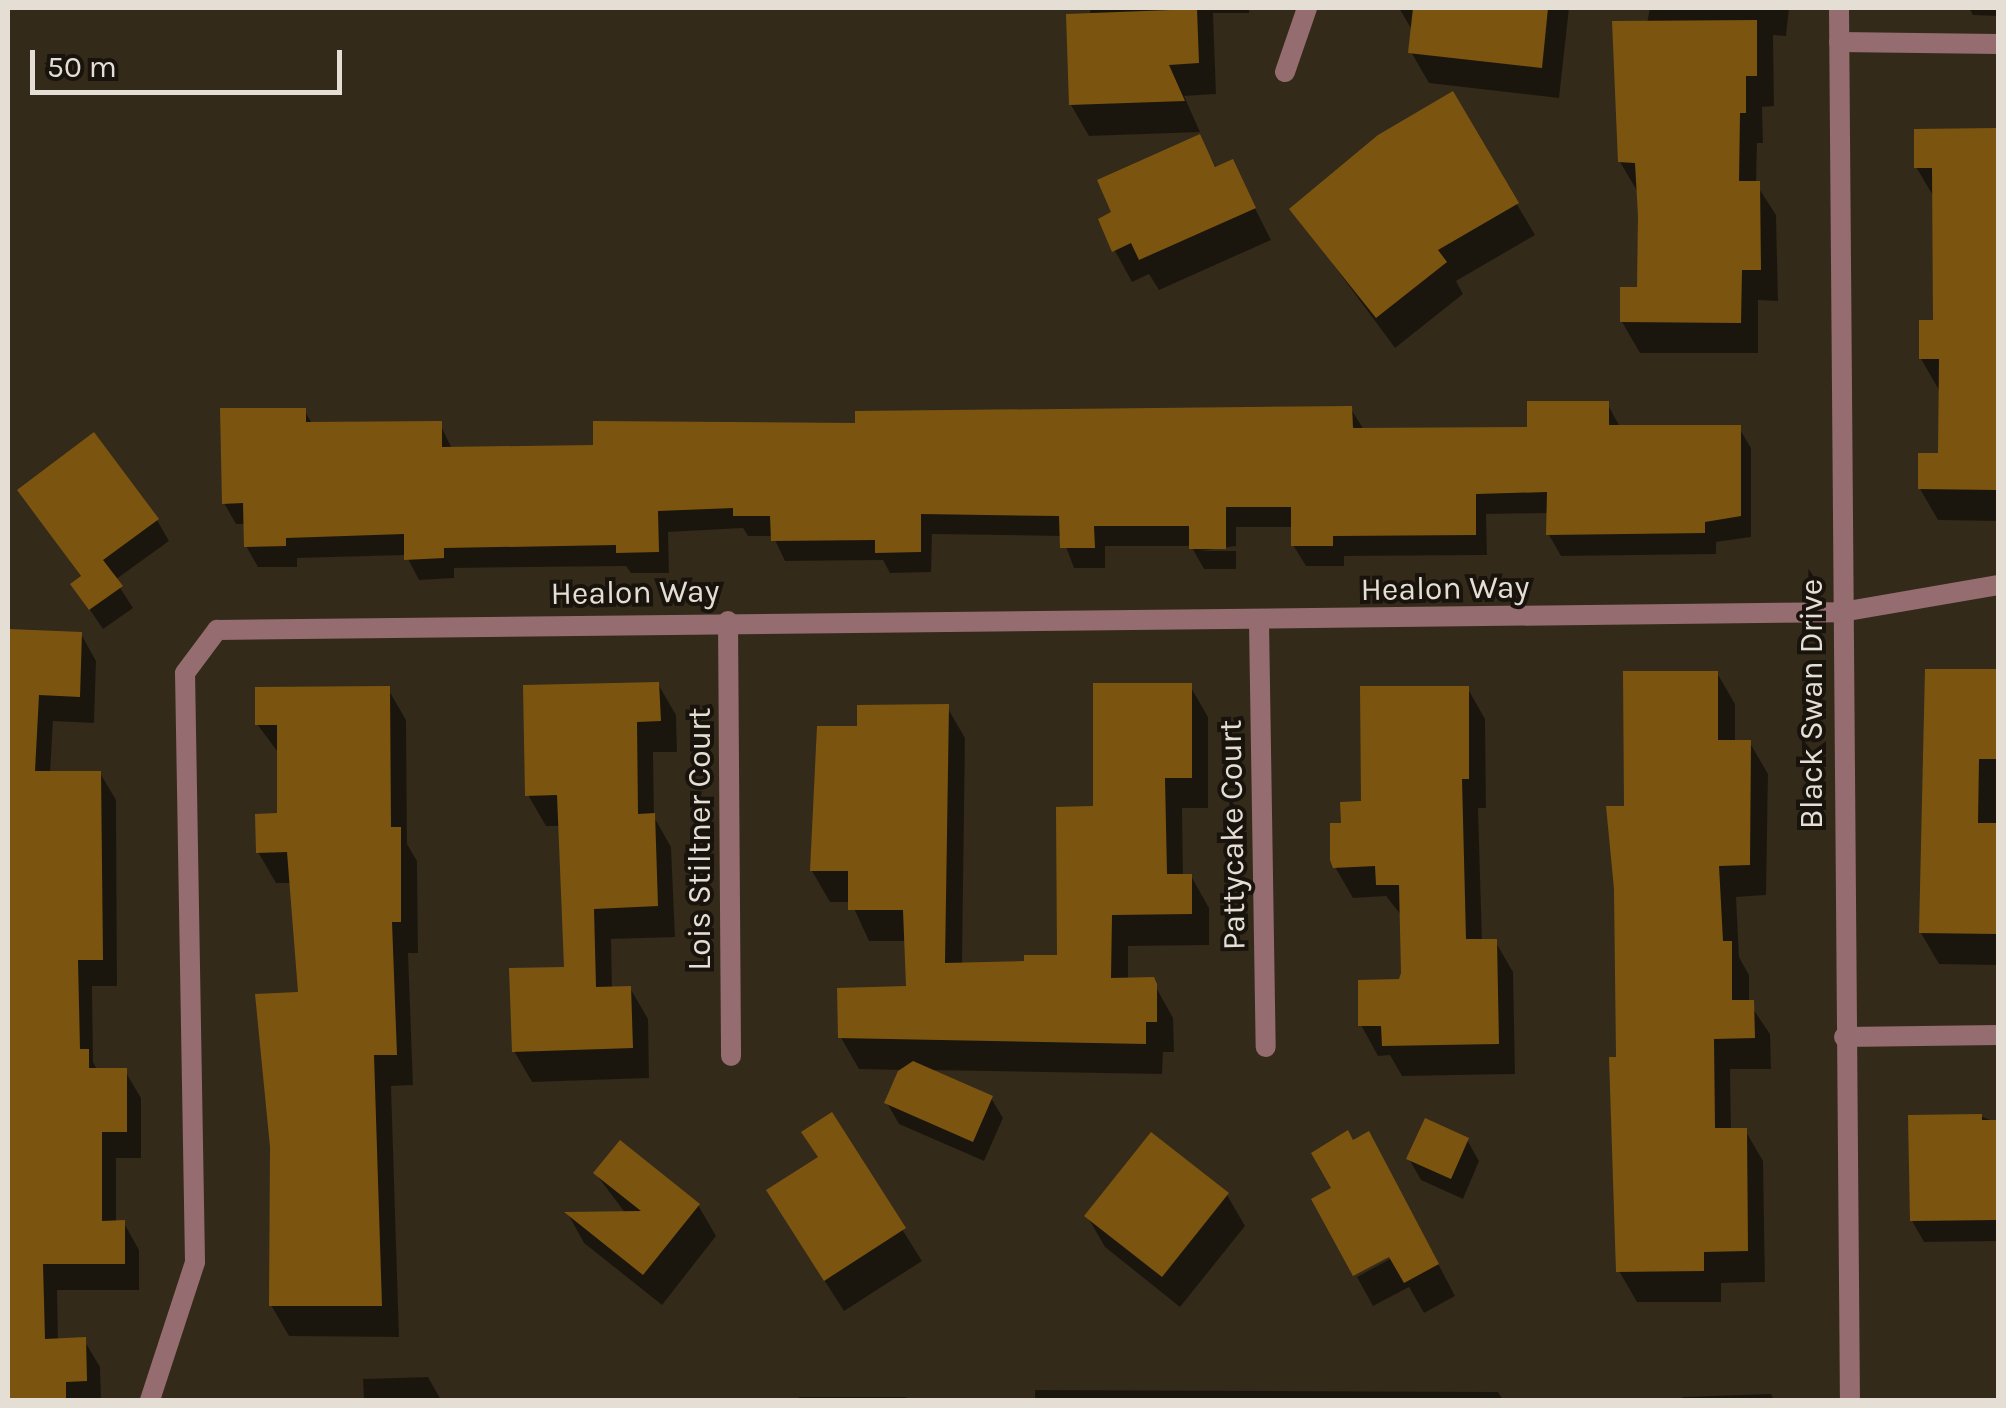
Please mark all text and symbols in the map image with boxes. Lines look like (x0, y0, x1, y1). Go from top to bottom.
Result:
scale bar (35, 30, 348, 92)
text: 50 m (47, 49, 117, 85)
street label: Healon Way (1360, 568, 1530, 610)
street label: Healon Way (550, 572, 720, 614)
street label: Black Swan Drive (1793, 579, 1831, 829)
street label: Lois Stiltner Court (681, 707, 719, 971)
street label: Pattycake Court (1212, 719, 1254, 951)

